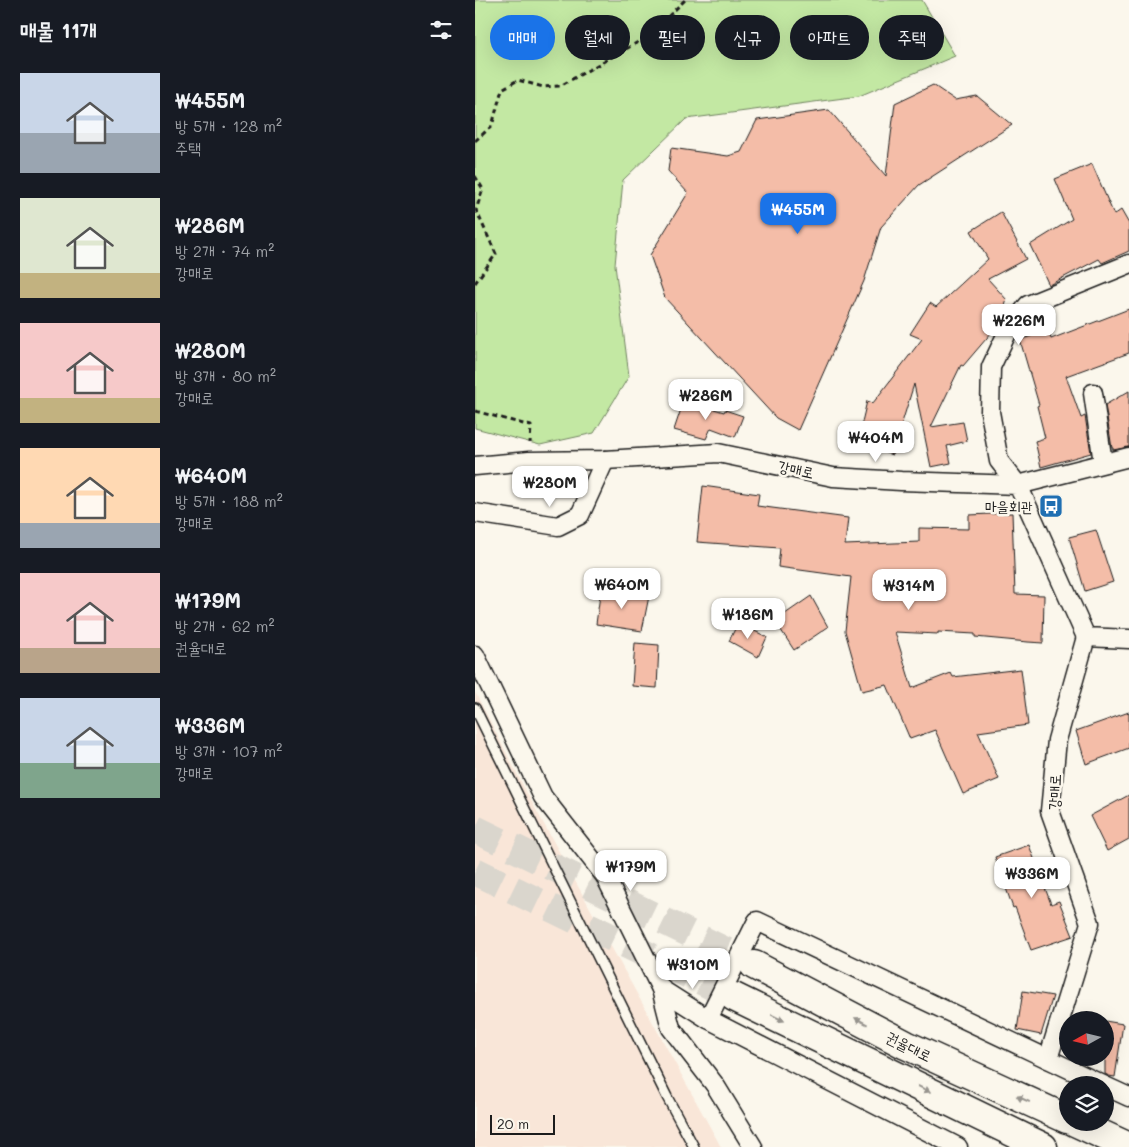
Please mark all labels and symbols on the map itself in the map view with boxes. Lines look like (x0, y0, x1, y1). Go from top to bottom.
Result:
pin: ₩455M (763, 192, 833, 235)
pin: ₩226M (984, 304, 1054, 346)
pin: ₩286M (671, 378, 741, 421)
pin: ₩404M (841, 420, 911, 463)
street label: 강매로 (776, 455, 816, 483)
pin: ₩280M (515, 466, 585, 508)
bus stop icon: 마을회관 (1038, 493, 1064, 519)
place label: 마을회관 (985, 496, 1033, 516)
pin: ₩640M (587, 568, 657, 610)
pin: ₩314M (874, 568, 944, 611)
pin: ₩186M (713, 598, 783, 640)
street label: 강매로 (1043, 774, 1065, 810)
pin: ₩179M (596, 850, 666, 892)
pin: ₩336M (997, 856, 1067, 899)
pin: ₩310M (658, 948, 728, 990)
north arrow (1059, 1011, 1114, 1066)
one-way arrow (771, 1015, 785, 1023)
one-way arrow (854, 1017, 867, 1026)
street label: 권율대로 (883, 1026, 935, 1066)
one-way arrow (917, 1085, 931, 1093)
one-way arrow (1016, 1094, 1030, 1102)
scale bar (490, 1112, 555, 1135)

